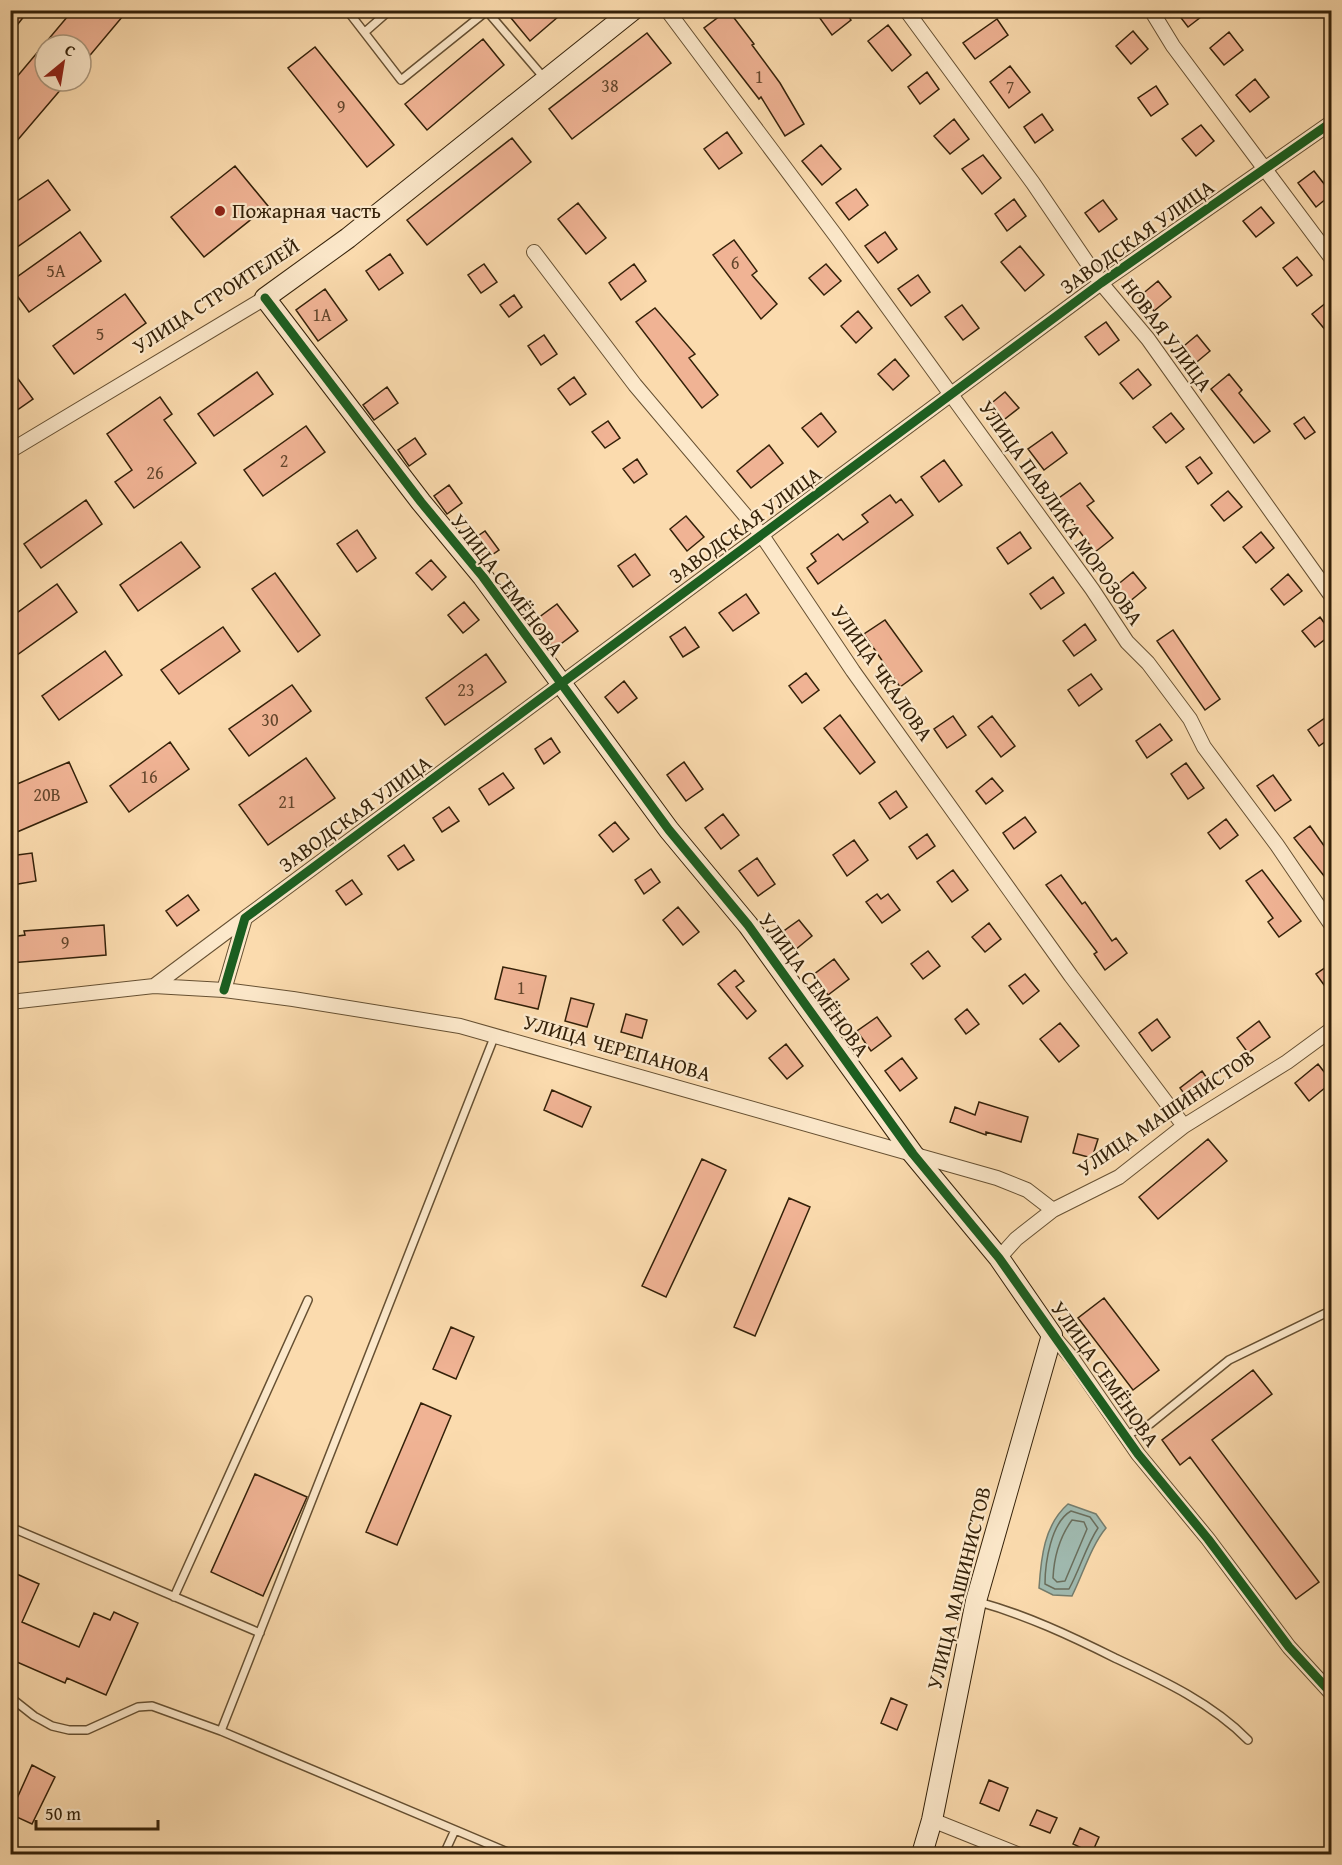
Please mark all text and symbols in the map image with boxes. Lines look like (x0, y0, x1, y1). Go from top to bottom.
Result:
north arrow (33, 33, 93, 93)
text: С (61, 37, 80, 63)
house number: 1 (755, 63, 763, 90)
house number: 38 (601, 72, 619, 99)
house number: 7 (1006, 73, 1014, 100)
house number: 9 (337, 93, 345, 120)
street label: ЗАВОДСКАЯ УЛИЦА (1053, 171, 1220, 302)
place label: Пожарная часть (232, 195, 381, 226)
marker: Пожарная часть (213, 204, 227, 218)
street label: УЛИЦА СТРОИТЕЛЕЙ (126, 230, 305, 361)
house number: 6 (731, 249, 739, 276)
house number: 5А (46, 257, 66, 284)
street label: НОВАЯ УЛИЦА (1114, 272, 1221, 398)
house number: 1А (312, 301, 332, 328)
house number: 5 (96, 320, 104, 347)
street label: УЛИЦА ПАВЛИКА МОРОЗОВА (972, 394, 1151, 632)
house number: 2 (280, 447, 288, 474)
street label: ЗАВОДСКАЯ УЛИЦА (662, 458, 828, 591)
house number: 26 (146, 459, 164, 486)
street label: УЛИЦА СЕМЁНОВА (443, 507, 572, 663)
street label: УЛИЦА ЧКАЛОВА (824, 598, 941, 748)
house number: 23 (457, 676, 475, 703)
house number: 30 (261, 706, 279, 733)
street label: ЗАВОДСКАЯ УЛИЦА (272, 747, 438, 880)
house number: 16 (140, 763, 158, 790)
house number: 20В (33, 781, 61, 808)
house number: 21 (278, 788, 296, 815)
street label: УЛИЦА СЕМЁНОВА (751, 906, 878, 1063)
house number: 9 (61, 929, 69, 956)
house number: 1 (517, 974, 525, 1001)
street label: УЛИЦА ЧЕРЕПАНОВА (520, 1006, 715, 1089)
street label: УЛИЦА МАШИНИСТОВ (1071, 1042, 1261, 1184)
street label: УЛИЦА СЕМЁНОВА (1043, 1295, 1167, 1453)
street label: УЛИЦА МАШИНИСТОВ (918, 1483, 999, 1693)
scale bar (36, 1793, 158, 1831)
text: 50 m (45, 1800, 81, 1827)

